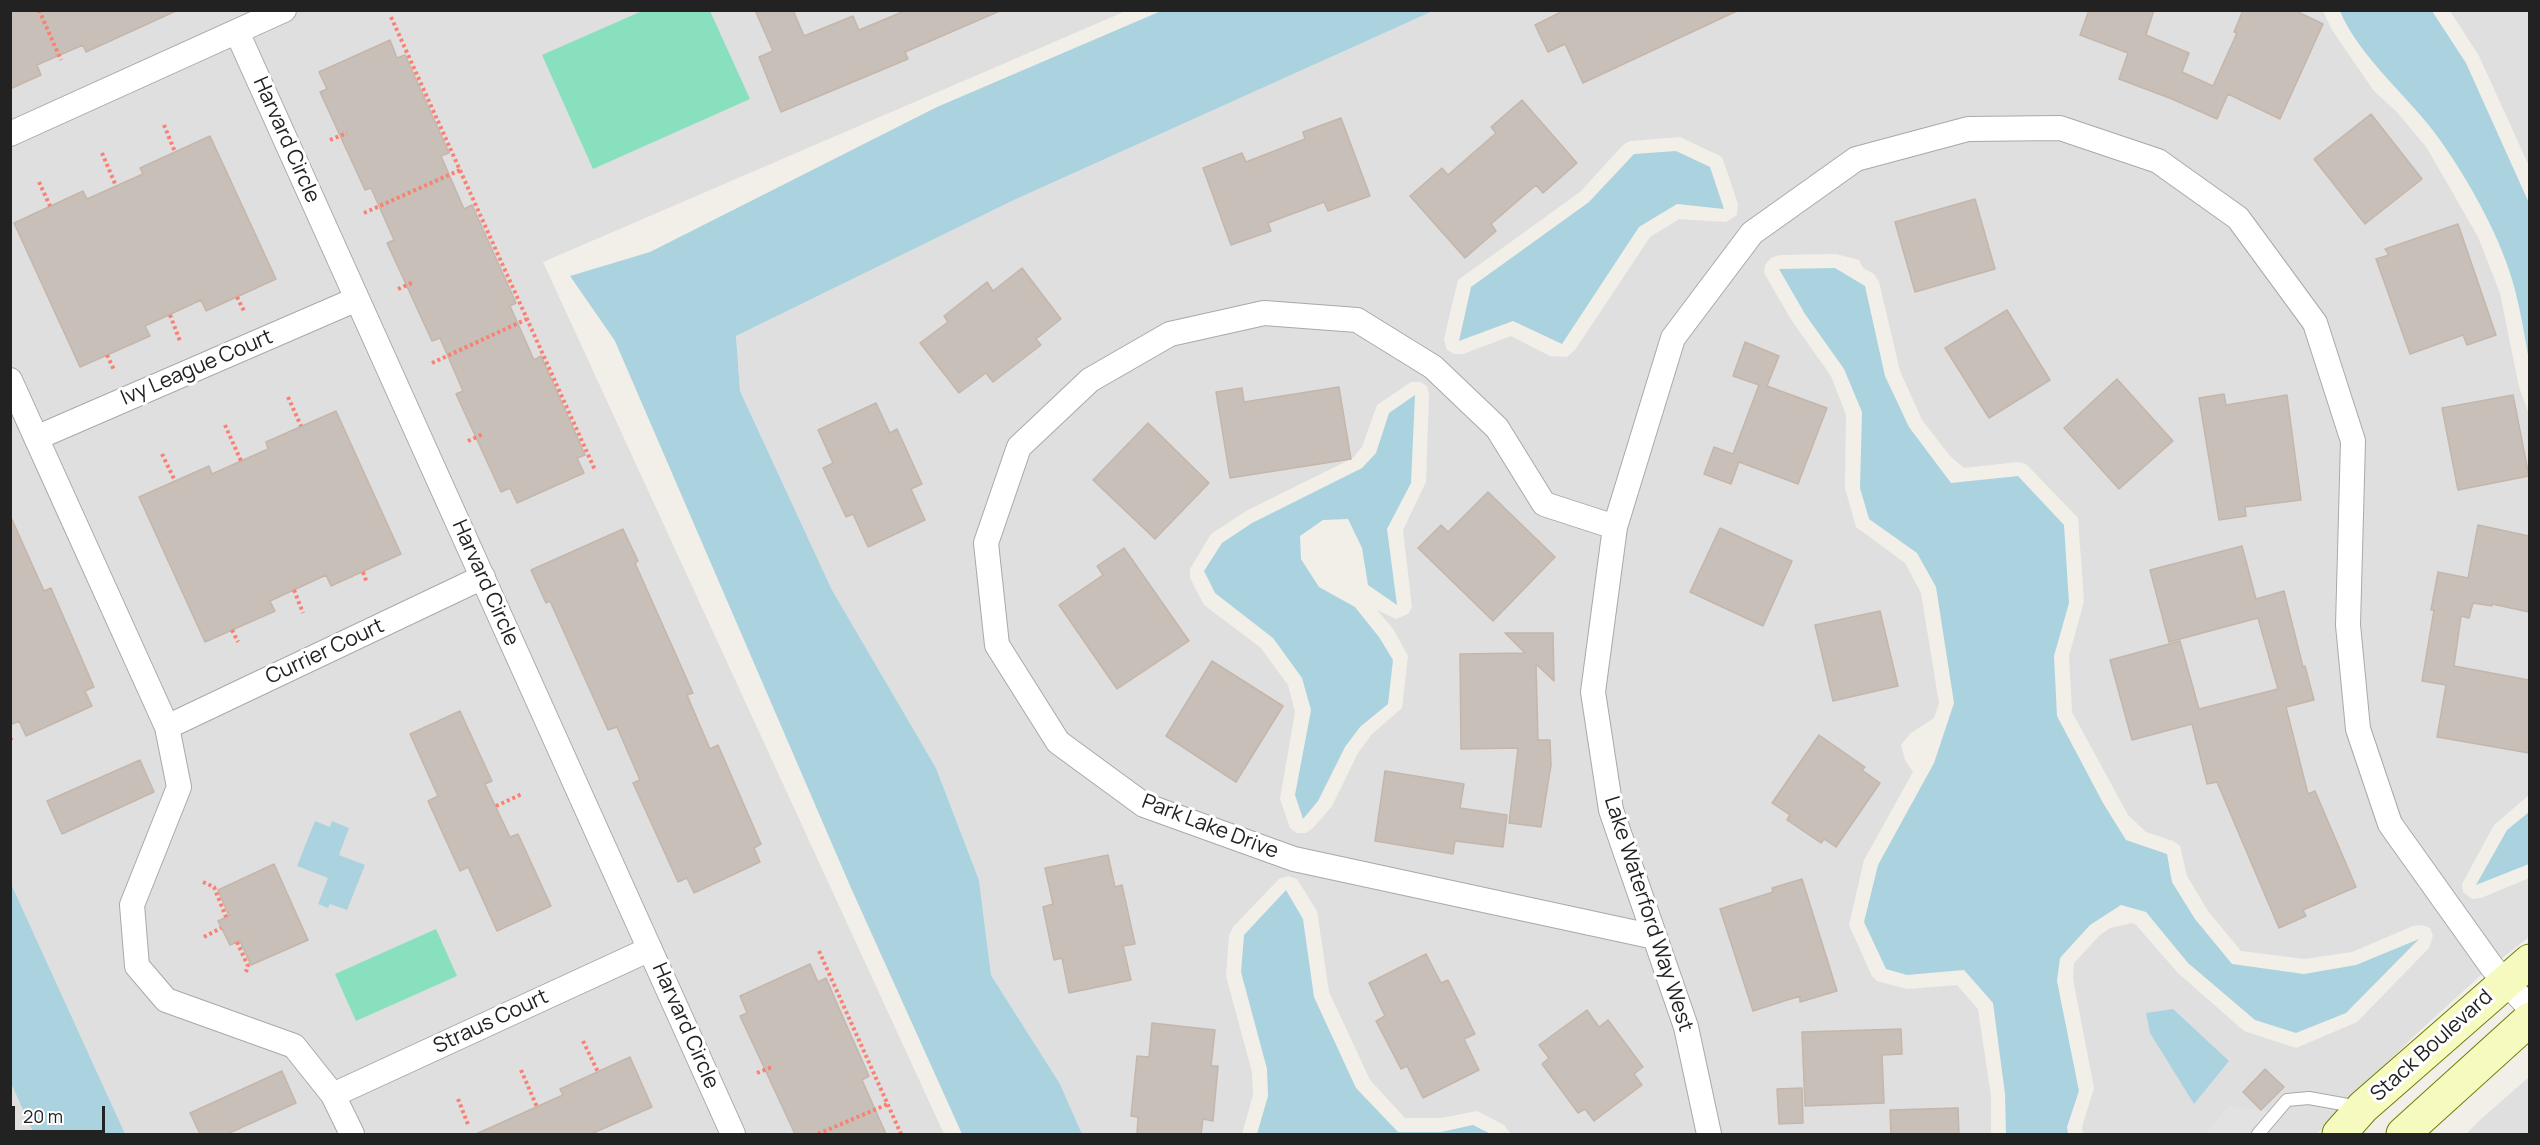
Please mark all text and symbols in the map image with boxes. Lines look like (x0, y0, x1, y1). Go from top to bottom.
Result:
street label: Harvard Circle (247, 73, 325, 207)
street label: Ivy League Court (117, 325, 277, 411)
street label: Harvard Circle (446, 516, 524, 650)
street label: Currier Court (262, 614, 388, 690)
street label: Park Lake Drive (1138, 789, 1282, 865)
street label: Lake Waterford Way West (1598, 793, 1698, 1035)
street label: Harvard Circle (646, 959, 724, 1093)
street label: Straus Court (430, 984, 552, 1060)
street label: Stack Boulevard (2366, 985, 2498, 1107)
scale bar (15, 1094, 108, 1132)
text: 20 m (23, 1104, 63, 1128)

